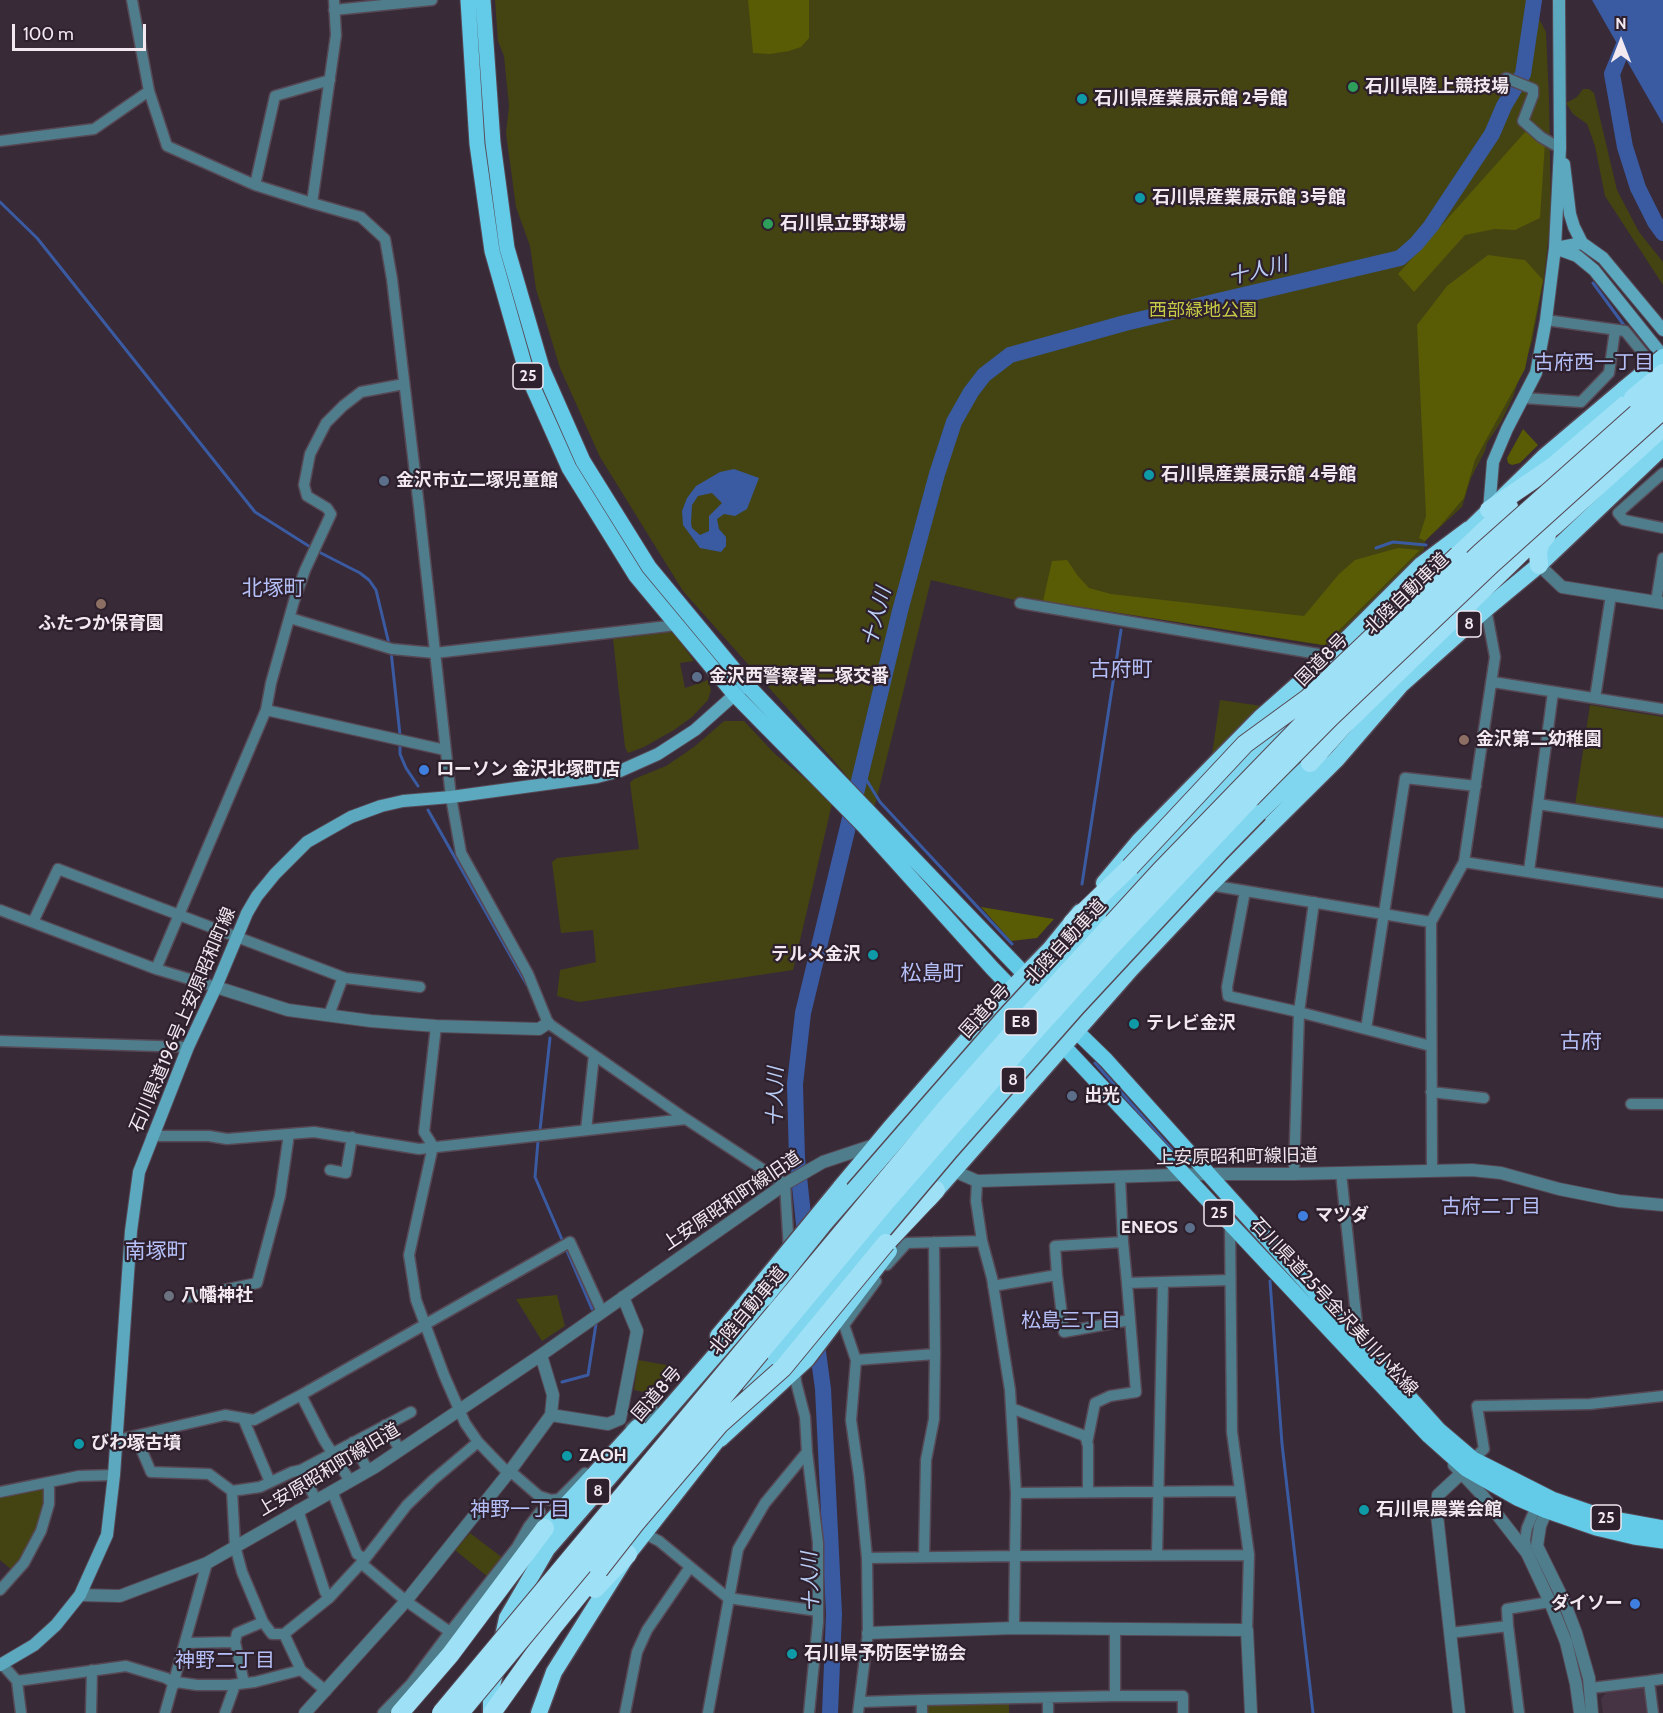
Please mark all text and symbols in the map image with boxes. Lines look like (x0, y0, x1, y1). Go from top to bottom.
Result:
scale bar (15, 12, 148, 50)
north arrow (1591, 12, 1651, 72)
text: N (1615, 14, 1627, 33)
text: 100 m (23, 23, 74, 45)
place label: 石川県陸上競技場 (1365, 76, 1509, 98)
marker: 石川県陸上競技場 (1346, 80, 1360, 94)
place label: 石川県産業展示館 2号館 (1094, 88, 1288, 110)
marker: 石川県産業展示館 2号館 (1075, 92, 1089, 106)
place label: 石川県産業展示館 3号館 (1152, 187, 1346, 209)
marker: 石川県産業展示館 3号館 (1133, 191, 1147, 205)
place label: 石川県立野球場 (780, 213, 906, 235)
marker: 石川県立野球場 (761, 217, 775, 231)
water label: 十人川 (1226, 252, 1290, 290)
park label: 西部緑地公園 (1149, 300, 1257, 322)
district label: 古府西一丁目 (1534, 351, 1654, 375)
road number: 25 (513, 363, 543, 389)
place label: 石川県産業展示館 4号館 (1161, 464, 1356, 486)
marker: 石川県産業展示館 4号館 (1142, 468, 1156, 482)
place label: 金沢市立二塚児童館 (396, 470, 558, 492)
marker: 金沢市立二塚児童館 (377, 474, 391, 488)
street label: 北陸自動車道 (1361, 549, 1453, 639)
district label: 北塚町 (242, 576, 304, 602)
water label: 十人川 (858, 585, 896, 649)
marker: ふたつか保育園 (94, 597, 108, 611)
road number: 8 (1457, 611, 1481, 637)
place label: ふたつか保育園 (38, 613, 164, 635)
street label: 国道8号 (1291, 629, 1353, 691)
district label: 古府町 (1090, 657, 1152, 683)
place label: 金沢西警察署二塚交番 (709, 666, 889, 688)
marker: 金沢西警察署二塚交番 (690, 670, 704, 684)
place label: 金沢第二幼稚園 (1476, 729, 1602, 751)
marker: 金沢第二幼稚園 (1457, 733, 1471, 747)
place label: ローソン 金沢北塚町店 (436, 759, 620, 781)
marker: ローソン 金沢北塚町店 (417, 763, 431, 777)
street label: 北陸自動車道 (1021, 895, 1111, 989)
street label: 石川県道196号上安原昭和町線 (126, 904, 240, 1136)
place label: テルメ金沢 (771, 944, 861, 966)
marker: テルメ金沢 (866, 948, 880, 962)
district label: 松島町 (901, 961, 963, 987)
street label: 国道8号 (955, 980, 1015, 1042)
road number: E8 (1004, 1009, 1038, 1035)
place label: テレビ金沢 (1146, 1013, 1236, 1035)
marker: テレビ金沢 (1127, 1017, 1141, 1031)
district label: 古府 (1560, 1029, 1602, 1055)
water label: 十人川 (763, 1067, 789, 1127)
road number: 8 (1001, 1067, 1025, 1093)
place label: 出光 (1084, 1085, 1120, 1107)
marker: 出光 (1065, 1089, 1079, 1103)
street label: 上安原昭和町線旧道 (1156, 1145, 1318, 1169)
street label: 上安原昭和町線旧道 (659, 1147, 805, 1255)
district label: 古府二丁目 (1441, 1195, 1541, 1219)
road number: 25 (1204, 1200, 1234, 1226)
place label: マツダ (1315, 1205, 1369, 1227)
marker: マツダ (1296, 1209, 1310, 1223)
street label: 石川県道25号金沢美川小松線 (1246, 1214, 1422, 1400)
place label: ENEOS (1121, 1217, 1178, 1239)
marker: ENEOS (1183, 1221, 1197, 1235)
district label: 南塚町 (125, 1239, 187, 1265)
street label: 北陸自動車道 (705, 1263, 791, 1359)
place label: 八幡神社 (181, 1285, 253, 1307)
marker: 八幡神社 (162, 1289, 176, 1303)
district label: 松島三丁目 (1021, 1309, 1121, 1333)
street label: 国道8号 (628, 1362, 686, 1426)
street label: 上安原昭和町線旧道 (254, 1419, 404, 1521)
place label: びわ塚古墳 (91, 1433, 181, 1455)
marker: びわ塚古墳 (72, 1437, 86, 1451)
place label: ZAOH (579, 1445, 627, 1467)
marker: ZAOH (560, 1449, 574, 1463)
road number: 8 (586, 1478, 610, 1504)
district label: 神野一丁目 (470, 1498, 570, 1522)
place label: 石川県農業会館 (1376, 1499, 1502, 1521)
marker: 石川県農業会館 (1357, 1503, 1371, 1517)
road number: 25 (1591, 1505, 1621, 1531)
water label: 十人川 (798, 1552, 824, 1612)
place label: ダイソー (1551, 1593, 1623, 1615)
marker: ダイソー (1628, 1597, 1642, 1611)
place label: 石川県予防医学協会 (804, 1643, 966, 1665)
marker: 石川県予防医学協会 (785, 1647, 799, 1661)
district label: 神野二丁目 (175, 1649, 275, 1673)

